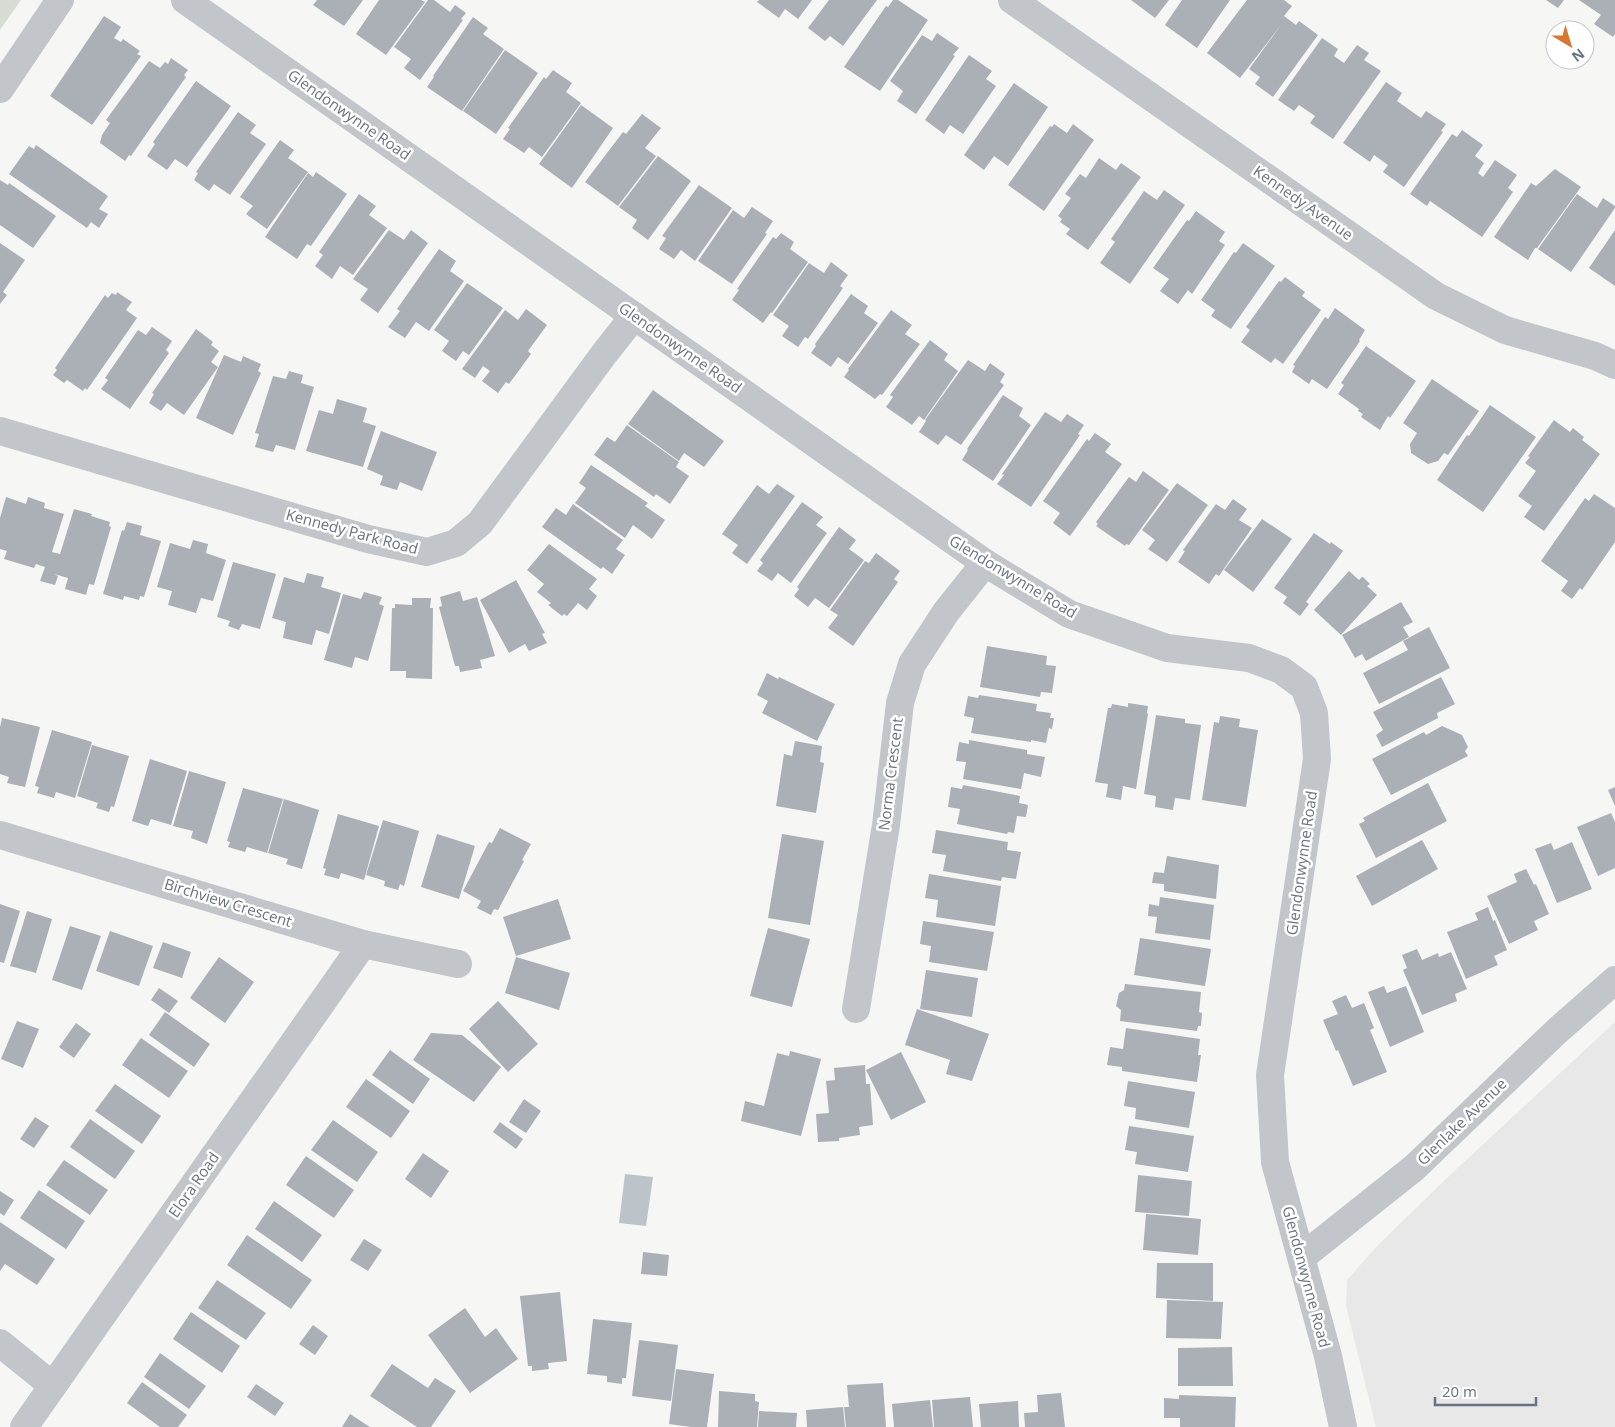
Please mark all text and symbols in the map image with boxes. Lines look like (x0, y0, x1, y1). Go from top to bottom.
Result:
north arrow (1545, 20, 1595, 70)
text: N (1568, 45, 1589, 67)
street label: Glendonwynne Road (284, 64, 415, 164)
street label: Kennedy Avenue (1250, 160, 1357, 244)
street label: Glendonwynne Road (615, 297, 746, 397)
street label: Kennedy Park Road (284, 504, 421, 558)
street label: Glendonwynne Road (946, 530, 1081, 622)
street label: Norma Crescent (873, 716, 907, 832)
street label: Glendonwynne Road (1281, 789, 1321, 936)
street label: Birchview Crescent (162, 873, 295, 931)
street label: Glenlake Avenue (1412, 1073, 1510, 1169)
street label: Elora Road (163, 1148, 223, 1221)
street label: Glendonwynne Road (1278, 1204, 1335, 1350)
scale bar (1435, 1374, 1536, 1406)
text: 20 m (1442, 1381, 1477, 1401)

